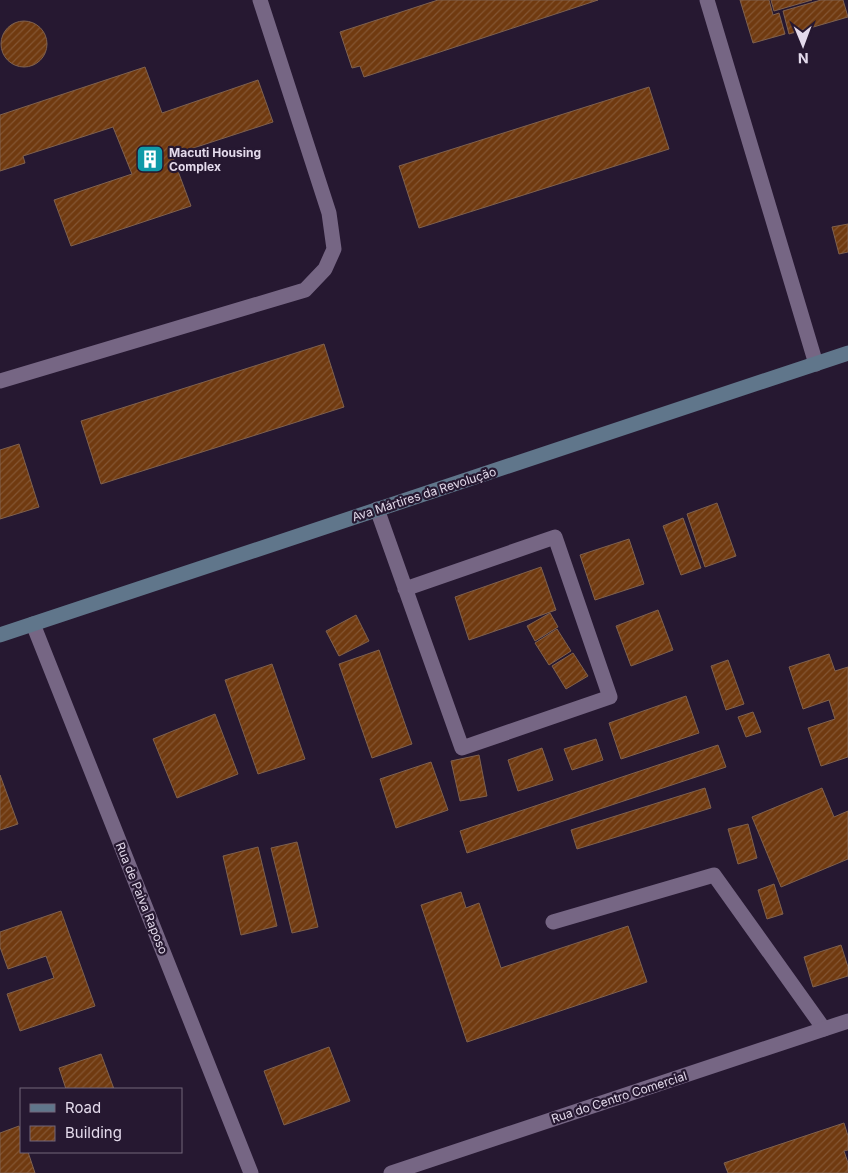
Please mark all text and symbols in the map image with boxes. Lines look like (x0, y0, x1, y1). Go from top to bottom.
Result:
north arrow (778, 20, 828, 70)
text: N (798, 50, 809, 67)
building icon: Macuti Housing Complex (135, 144, 165, 174)
place label: Macuti Housing Complex (169, 145, 261, 174)
street label: Ava Mártires da Revolução (350, 464, 498, 524)
street label: Rua de Paiva Raposo (113, 840, 171, 956)
street label: Rua do Centro Comercial (549, 1068, 689, 1126)
legend (20, 1088, 182, 1153)
text: Road (65, 1098, 101, 1117)
text: Building (65, 1123, 122, 1142)

